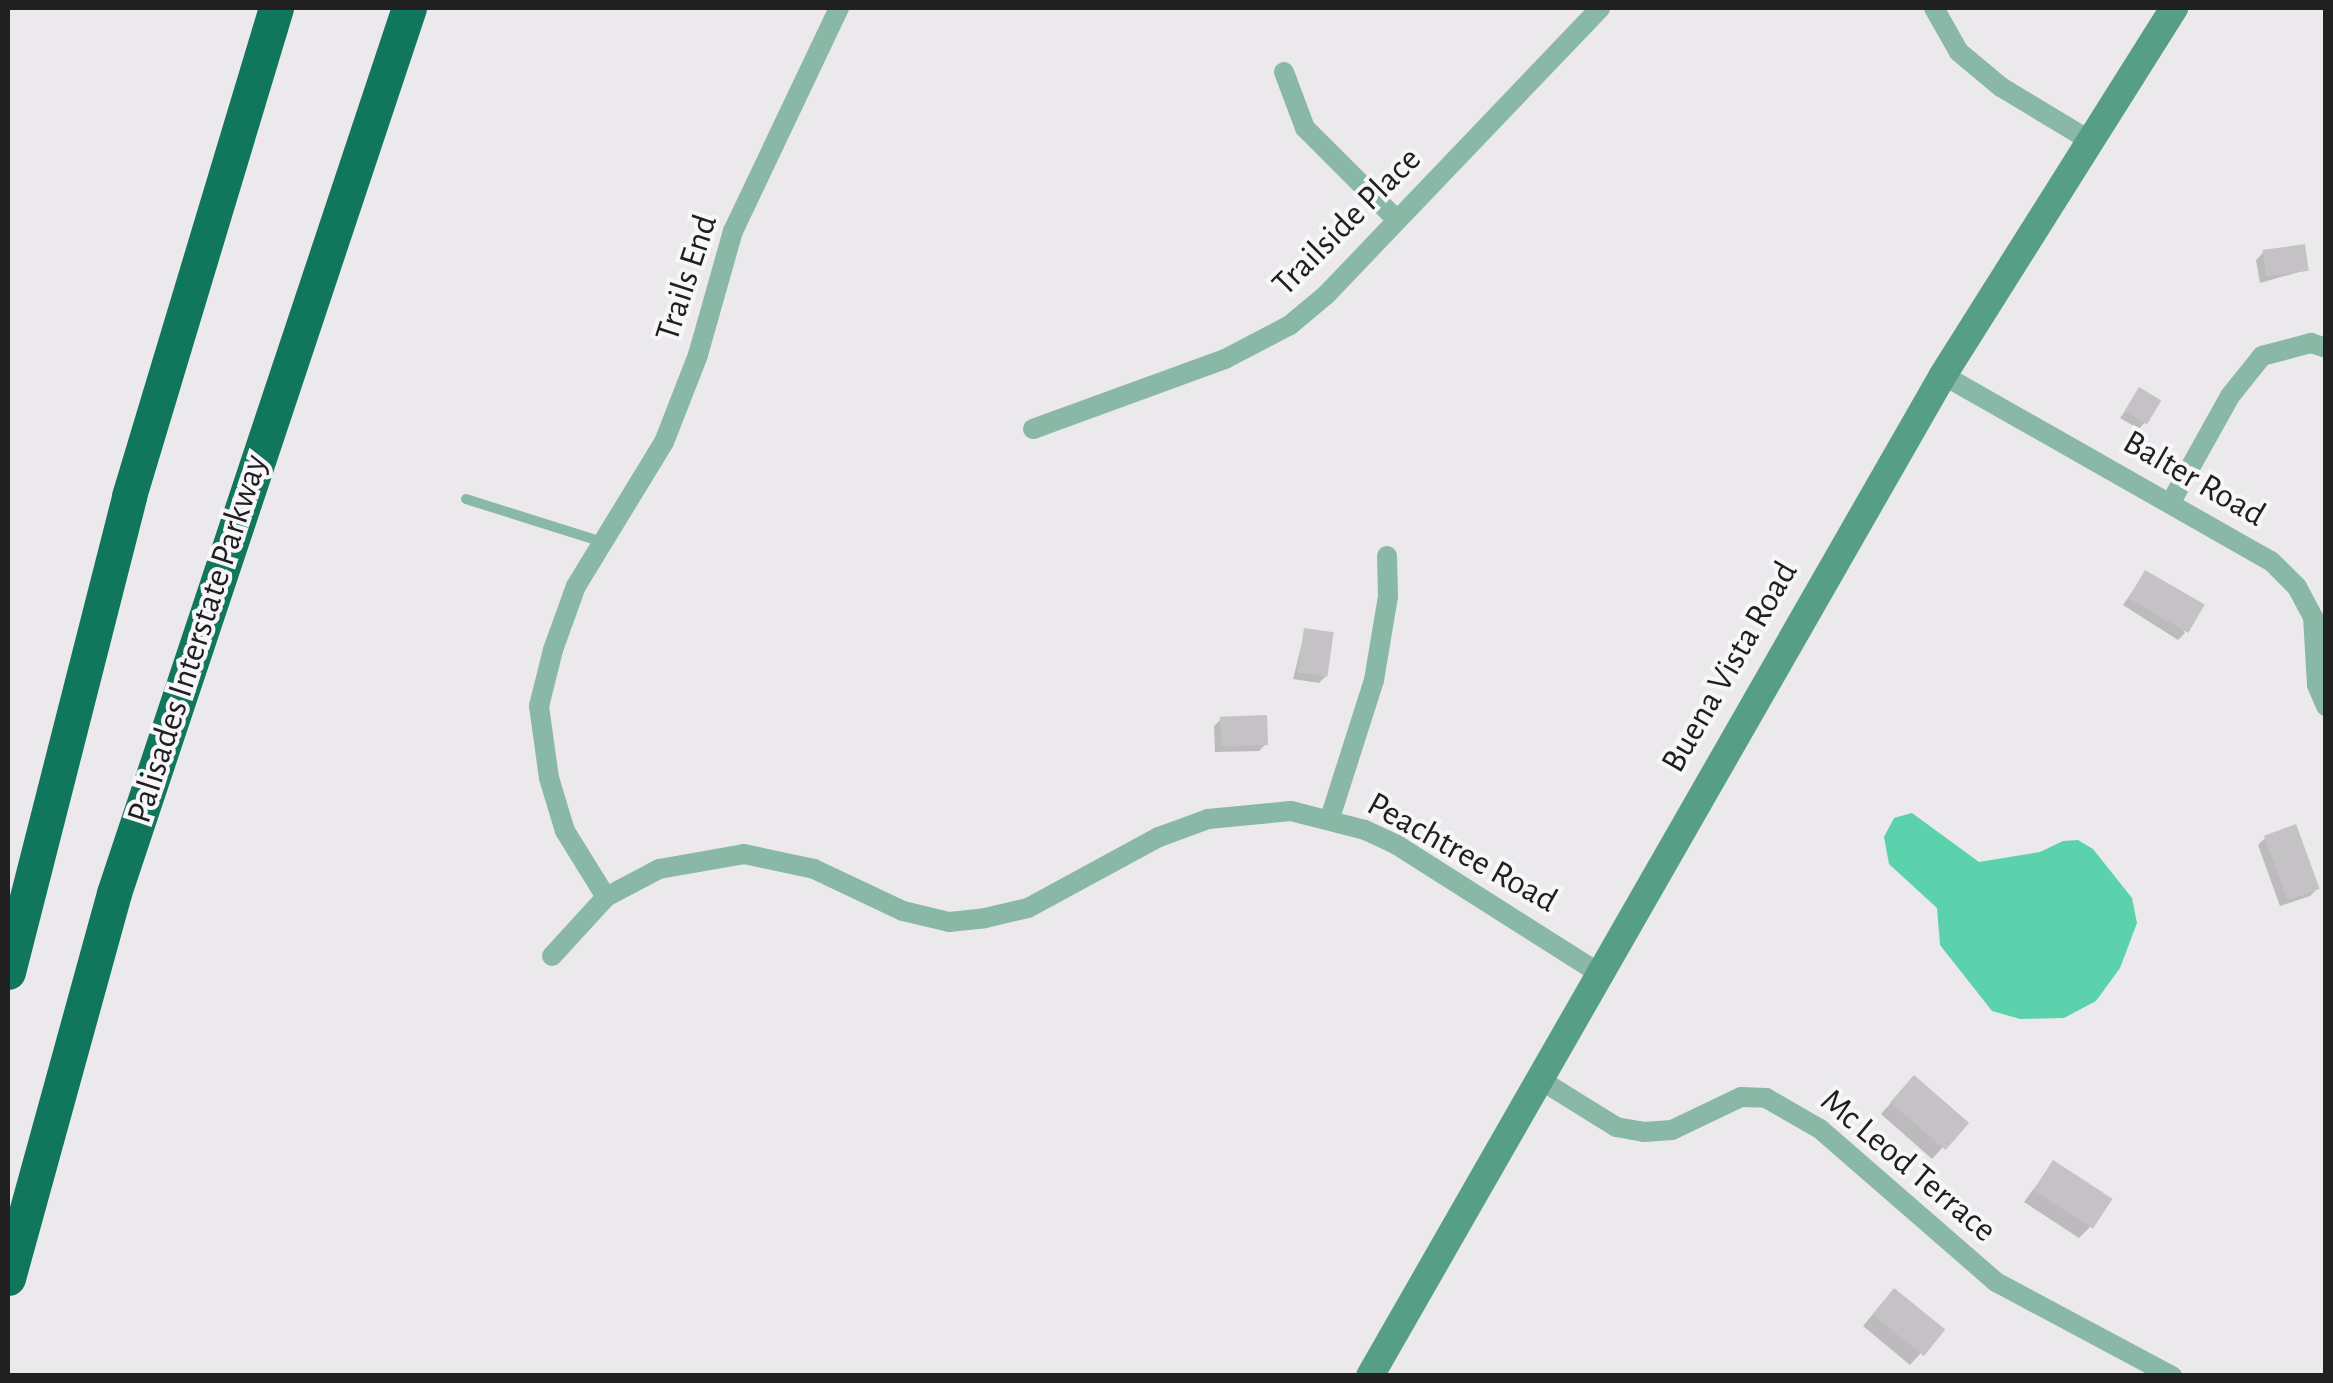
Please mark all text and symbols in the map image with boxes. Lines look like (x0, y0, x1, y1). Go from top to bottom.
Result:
street label: Trailside Place (1264, 139, 1430, 305)
street label: Trails End (647, 209, 727, 347)
street label: Balter Road (2115, 422, 2273, 536)
street label: Palisades Interstate Parkway (119, 450, 277, 828)
street label: Buena Vista Road (1653, 554, 1807, 780)
street label: Peachtree Road (1360, 784, 1564, 922)
street label: Mc Leod Terrace (1812, 1080, 2004, 1252)

